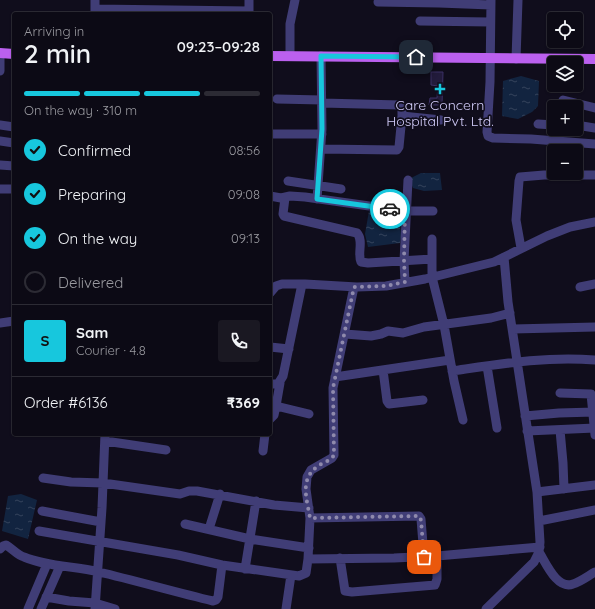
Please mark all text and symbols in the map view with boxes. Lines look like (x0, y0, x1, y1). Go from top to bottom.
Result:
map controls (547, 12, 583, 180)
button: locate (547, 12, 583, 48)
text: Arriving in (24, 23, 84, 39)
text: 2 min (24, 37, 91, 70)
text: 09:23–09:28 (177, 37, 260, 56)
pin (399, 40, 433, 74)
icon: home (405, 46, 427, 68)
button: layers (547, 56, 583, 92)
marker: Care Concern Hospital Pvt. Ltd. (434, 83, 446, 95)
place label: Care Concern Hospital Pvt. Ltd. (386, 96, 494, 130)
button: + (547, 100, 583, 136)
text: On the way · 310 m (24, 102, 137, 118)
icon: check (24, 139, 46, 161)
text: Confirmed (58, 141, 131, 160)
text: 08:56 (229, 142, 260, 158)
button: − (547, 144, 583, 180)
icon: check (24, 183, 46, 205)
text: Preparing (58, 185, 126, 204)
text: 09:08 (228, 186, 260, 202)
courier (370, 189, 410, 229)
icon: car (379, 198, 401, 220)
icon: check (24, 227, 46, 249)
text: On the way (58, 229, 137, 248)
text: 09:13 (231, 230, 260, 246)
text: Delivered (58, 273, 123, 292)
button: phone (218, 320, 260, 362)
text: Sam (76, 323, 108, 342)
text: S (41, 331, 49, 350)
text: Courier · 4.8 (76, 342, 146, 358)
text: Order #6136 (24, 393, 108, 412)
text: ₹369 (227, 393, 260, 412)
pin (407, 540, 441, 574)
icon: bag (413, 546, 435, 568)

